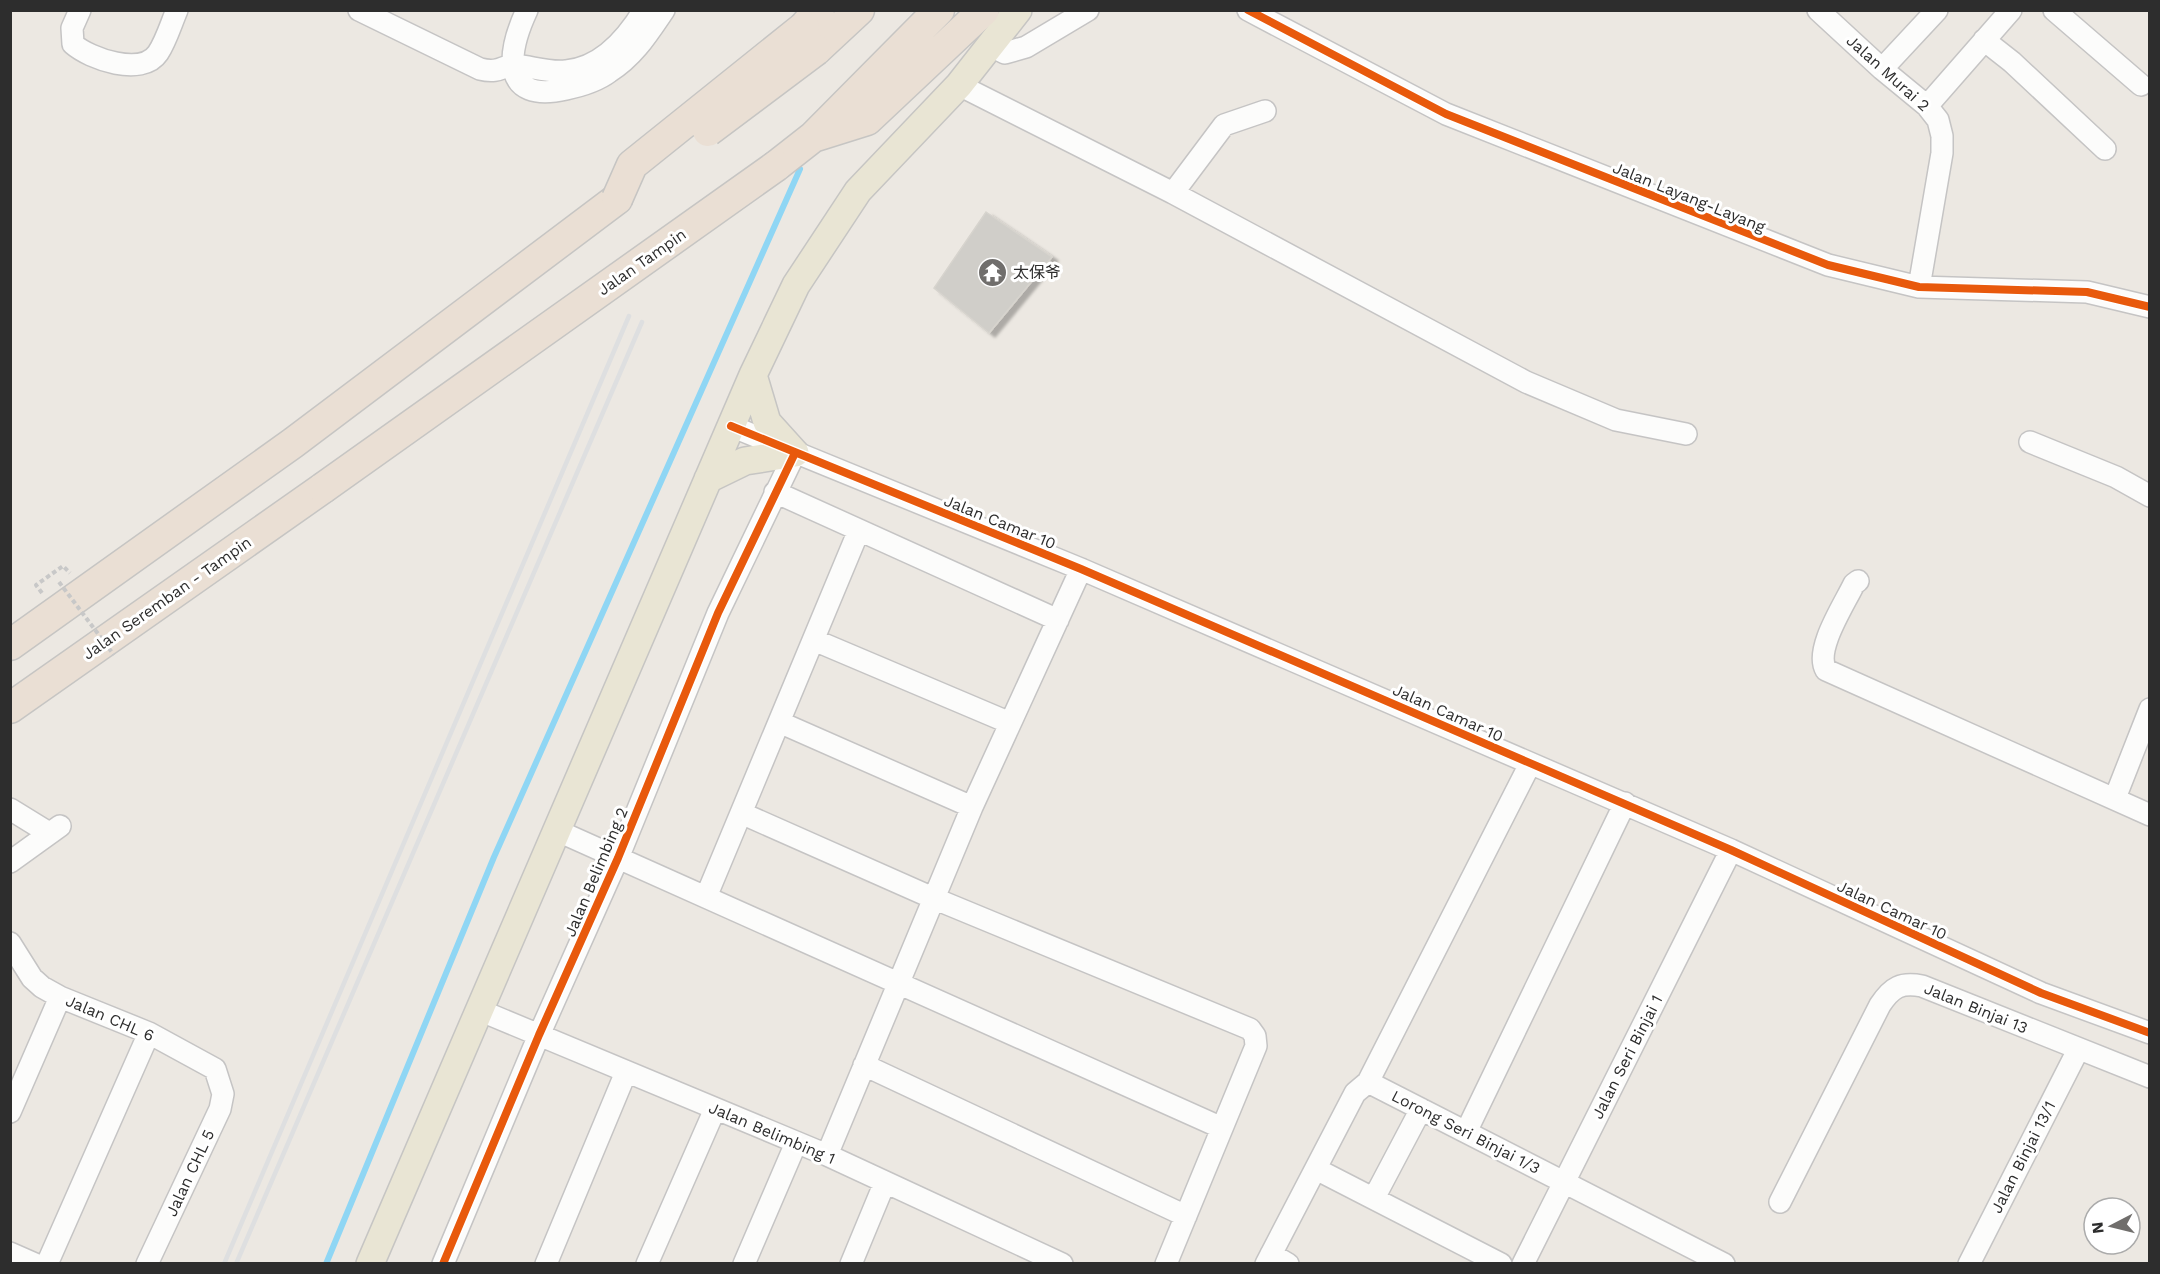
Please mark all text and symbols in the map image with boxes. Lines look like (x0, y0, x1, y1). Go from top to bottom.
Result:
street label: Jalan Murai 2 (1843, 31, 1933, 115)
street label: Jalan Layang-Layang (1610, 158, 1768, 236)
street label: Jalan Tampin (594, 225, 690, 299)
temple icon: 太保爷 (976, 256, 1008, 288)
place label: 太保爷 (1013, 263, 1061, 282)
street label: Jalan Camar 10 (941, 491, 1059, 553)
street label: Jalan Seremban - Tampin (79, 532, 255, 664)
street label: Jalan Camar 10 (1390, 680, 1506, 746)
street label: Jalan Belimbing 2 (560, 804, 632, 940)
street label: Jalan Camar 10 (1834, 876, 1950, 944)
street label: Jalan Binjai 13 (1921, 979, 2031, 1037)
street label: Jalan CHL 6 (63, 991, 157, 1045)
street label: Jalan Seri Binjai 1 (1588, 992, 1666, 1122)
street label: Lorong Seri Binjai 1/3 (1388, 1086, 1544, 1178)
street label: Jalan Belimbing 1 (706, 1098, 838, 1168)
street label: Jalan Binjai 13/1 (1987, 1098, 2059, 1216)
street label: Jalan CHL 5 (162, 1126, 218, 1220)
north arrow (2082, 1196, 2142, 1256)
text: N (2087, 1221, 2108, 1235)

